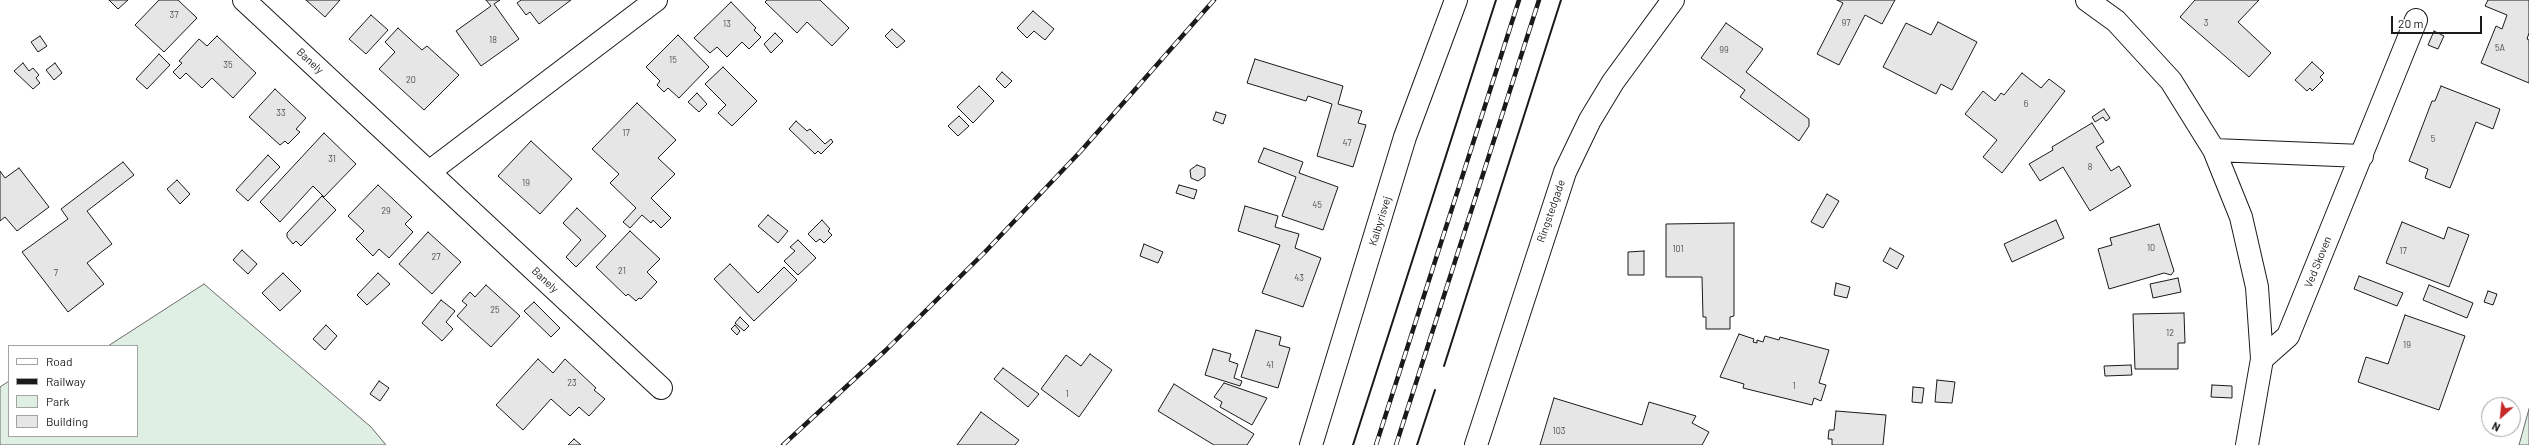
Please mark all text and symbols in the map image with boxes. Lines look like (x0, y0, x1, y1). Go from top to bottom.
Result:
scale bar (2393, 8, 2484, 34)
house number: 37 (170, 10, 178, 20)
text: 20 m (2398, 16, 2424, 30)
house number: 97 (1842, 18, 1850, 28)
house number: 3 (2204, 18, 2208, 28)
house number: 13 (723, 19, 731, 29)
house number: 18 (489, 35, 497, 45)
house number: 5A (2495, 43, 2505, 53)
street label: Banely (294, 45, 326, 77)
house number: 99 (1719, 45, 1729, 55)
house number: 15 (669, 55, 677, 65)
house number: 35 (223, 60, 233, 70)
house number: 20 (406, 75, 416, 85)
house number: 6 (2024, 99, 2028, 109)
house number: 33 (276, 108, 286, 118)
house number: 17 (622, 128, 630, 138)
house number: 5 (2431, 134, 2435, 144)
house number: 47 (1343, 138, 1351, 148)
house number: 31 (328, 154, 336, 164)
house number: 8 (2088, 162, 2092, 172)
house number: 19 (522, 178, 530, 188)
street label: Ringstedgade (1534, 178, 1568, 244)
street label: Kalbyrisvej (1366, 195, 1394, 247)
house number: 45 (1312, 200, 1322, 210)
house number: 29 (381, 206, 391, 216)
street label: Ved Skoven (2302, 234, 2334, 290)
house number: 10 (2147, 243, 2155, 253)
house number: 101 (1672, 244, 1684, 254)
house number: 17 (2399, 246, 2407, 256)
house number: 27 (431, 252, 441, 262)
street label: Banely (529, 264, 561, 296)
house number: 21 (618, 266, 626, 276)
house number: 7 (54, 268, 58, 278)
house number: 43 (1294, 273, 1304, 283)
house number: 25 (490, 305, 500, 315)
house number: 12 (2166, 328, 2174, 338)
house number: 19 (2403, 340, 2411, 350)
legend (8, 345, 138, 437)
text: Road (46, 354, 73, 368)
house number: 41 (1266, 360, 1274, 370)
text: Railway (46, 374, 85, 388)
house number: 23 (567, 378, 577, 388)
house number: 1 (1792, 381, 1796, 391)
house number: 1 (1065, 389, 1069, 399)
text: Park (46, 394, 70, 408)
north arrow (2481, 397, 2521, 437)
text: Building (46, 414, 88, 428)
text: N (2490, 420, 2502, 435)
house number: 103 (1553, 426, 1565, 436)

